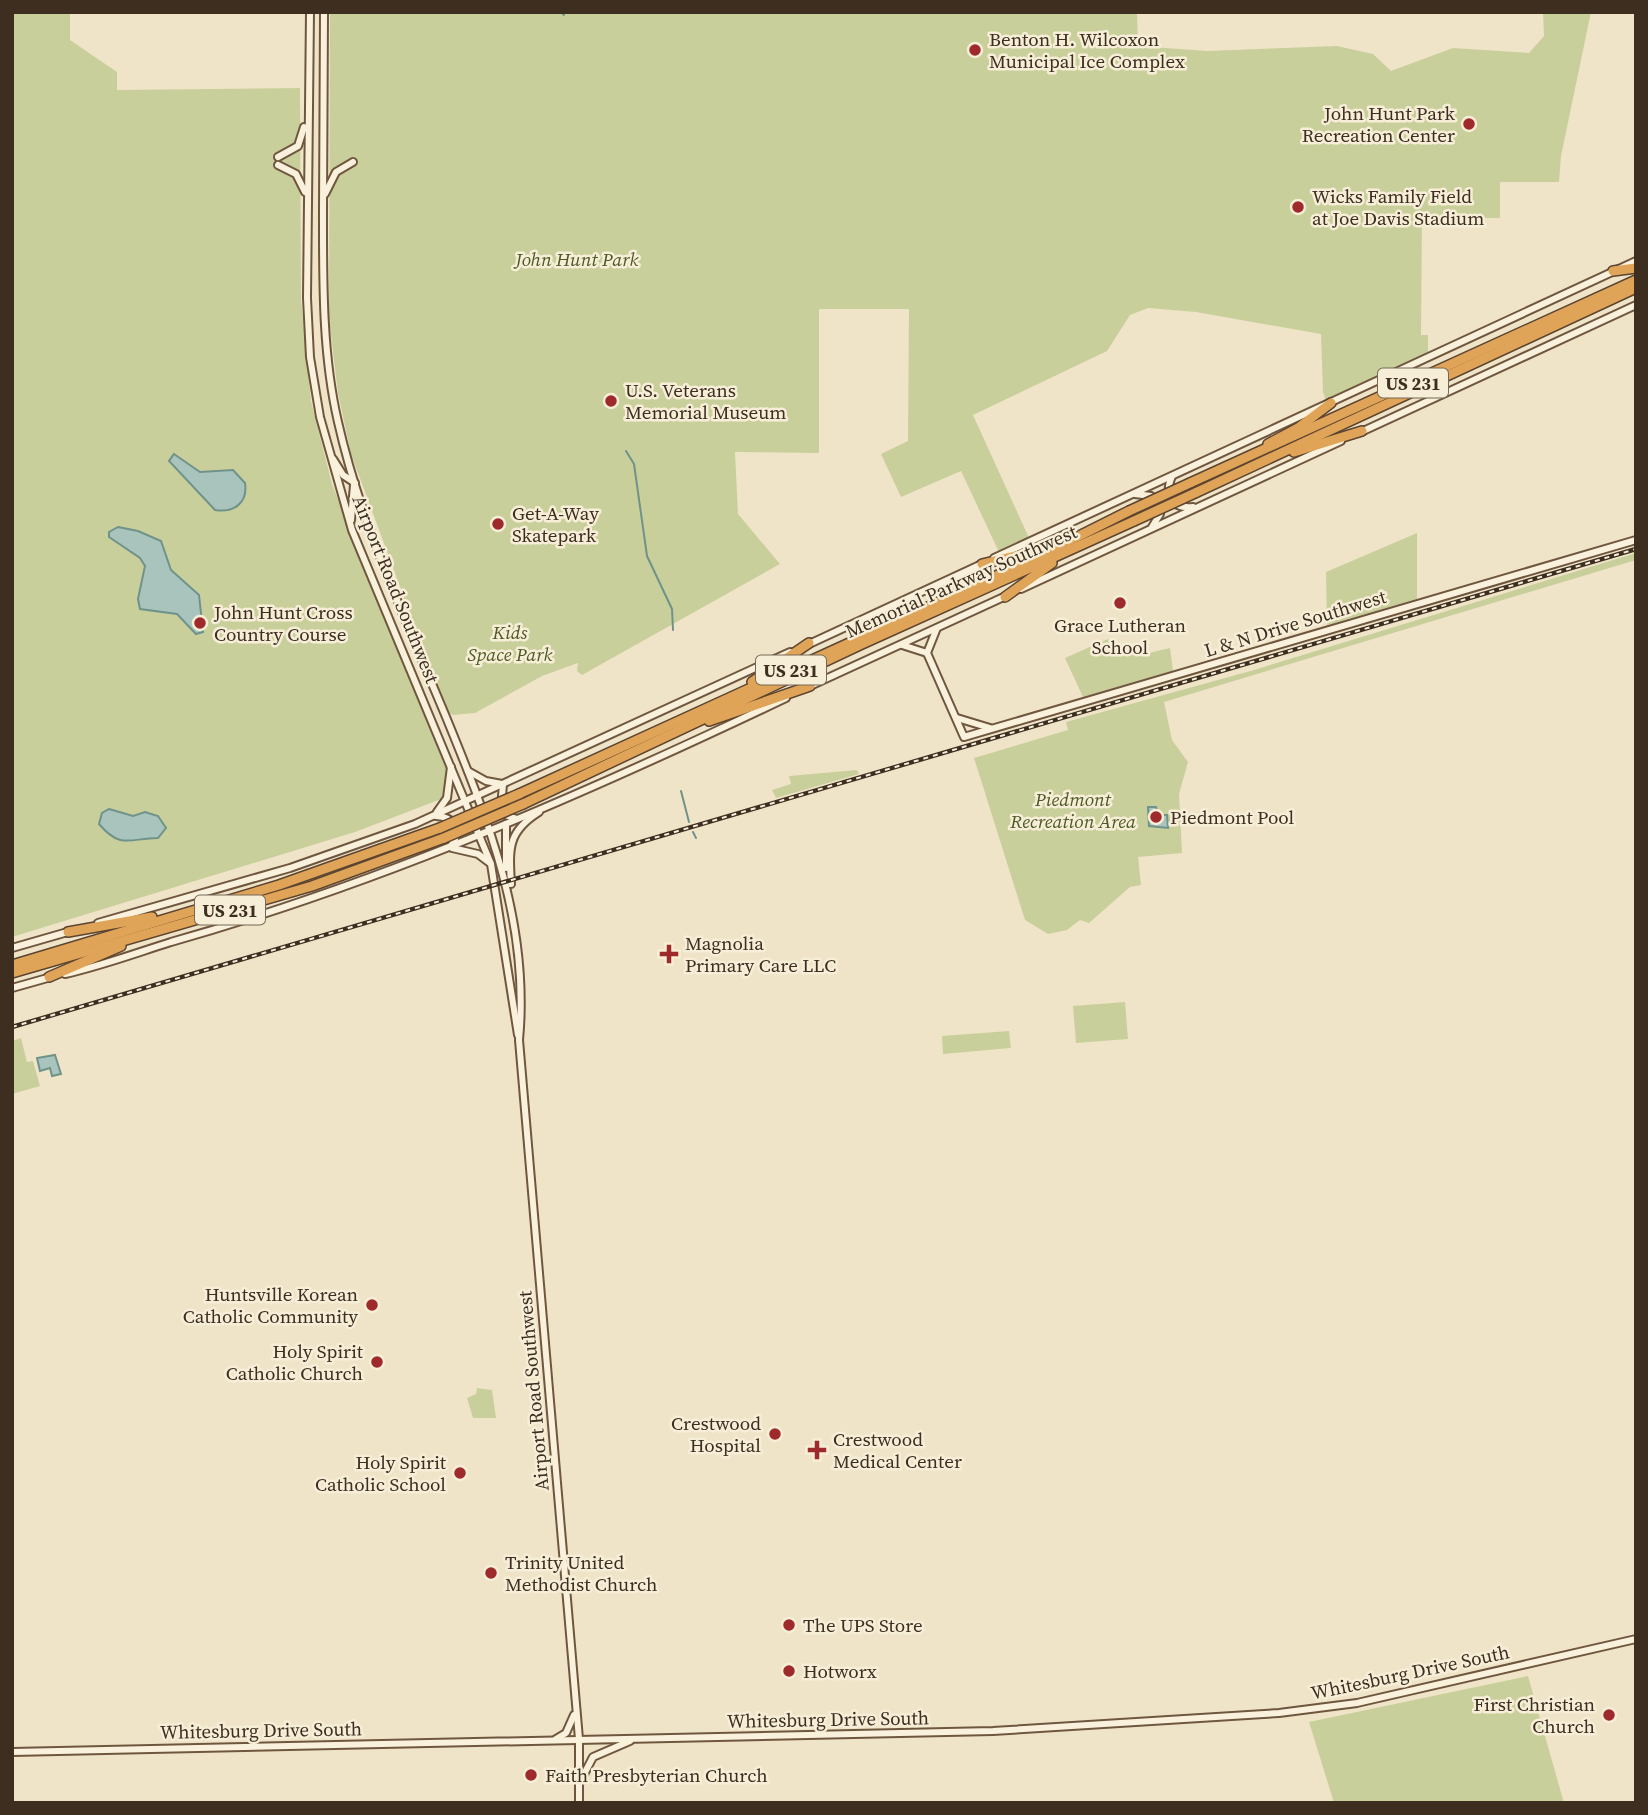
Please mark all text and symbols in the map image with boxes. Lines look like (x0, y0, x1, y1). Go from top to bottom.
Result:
place label: Benton H. Wilcoxon Municipal Ice Complex (989, 26, 1185, 74)
marker: Benton H. Wilcoxon Municipal Ice Complex (967, 42, 983, 58)
place label: John Hunt Park Recreation Center (1302, 100, 1456, 148)
marker: John Hunt Park Recreation Center (1461, 116, 1477, 132)
place label: Wicks Family Field at Joe Davis Stadium (1312, 183, 1484, 231)
marker: Wicks Family Field at Joe Davis Stadium (1290, 199, 1306, 215)
park label: John Hunt Park (513, 246, 638, 272)
road number: US 231 (1378, 368, 1448, 398)
place label: U.S. Veterans Memorial Museum (625, 377, 786, 425)
marker: U.S. Veterans Memorial Museum (603, 393, 619, 409)
street label: Airport Road Southwest (346, 491, 446, 688)
place label: Get-A-Way Skatepark (512, 500, 599, 548)
marker: Get-A-Way Skatepark (490, 516, 506, 532)
street label: Memorial Parkway Southwest (841, 518, 1082, 644)
street label: L & N Drive Southwest (1201, 583, 1390, 663)
marker: Grace Lutheran School (1112, 595, 1128, 611)
place label: John Hunt Cross Country Course (213, 599, 353, 647)
place label: Grace Lutheran School (1054, 612, 1186, 660)
marker: John Hunt Cross Country Course (192, 615, 208, 631)
park label: Kids Space Park (468, 619, 552, 667)
road number: US 231 (756, 656, 826, 684)
park label: Piedmont Recreation Area (1009, 786, 1136, 834)
place label: Piedmont Pool (1170, 804, 1295, 830)
marker: Piedmont Pool (1148, 809, 1164, 825)
road number: US 231 (195, 896, 265, 925)
place label: Magnolia Primary Care LLC (685, 930, 836, 978)
marker: Magnolia Primary Care LLC (659, 944, 679, 964)
place label: Huntsville Korean Catholic Community (183, 1281, 358, 1329)
street label: Airport Road Southwest (511, 1289, 555, 1492)
marker: Huntsville Korean Catholic Community (364, 1297, 380, 1313)
place label: Holy Spirit Catholic Church (226, 1338, 364, 1386)
marker: Holy Spirit Catholic Church (369, 1354, 385, 1370)
place label: Crestwood Hospital (671, 1410, 761, 1458)
marker: Crestwood Hospital (767, 1426, 783, 1442)
place label: Crestwood Medical Center (833, 1426, 962, 1474)
marker: Crestwood Medical Center (807, 1440, 827, 1460)
place label: Holy Spirit Catholic School (315, 1449, 447, 1497)
marker: Holy Spirit Catholic School (452, 1465, 468, 1481)
place label: Trinity United Methodist Church (505, 1549, 657, 1597)
marker: Trinity United Methodist Church (483, 1565, 499, 1581)
place label: The UPS Store (803, 1612, 923, 1638)
marker: The UPS Store (781, 1617, 797, 1633)
street label: Whitesburg Drive South (1308, 1638, 1512, 1706)
place label: Hotworx (803, 1658, 877, 1684)
marker: Hotworx (781, 1663, 797, 1679)
place label: First Christian Church (1474, 1691, 1595, 1739)
street label: Whitesburg Drive South (727, 1704, 929, 1734)
marker: First Christian Church (1601, 1707, 1617, 1723)
street label: Whitesburg Drive South (160, 1715, 362, 1745)
place label: Faith Presbyterian Church (545, 1762, 768, 1788)
marker: Faith Presbyterian Church (523, 1767, 539, 1783)

